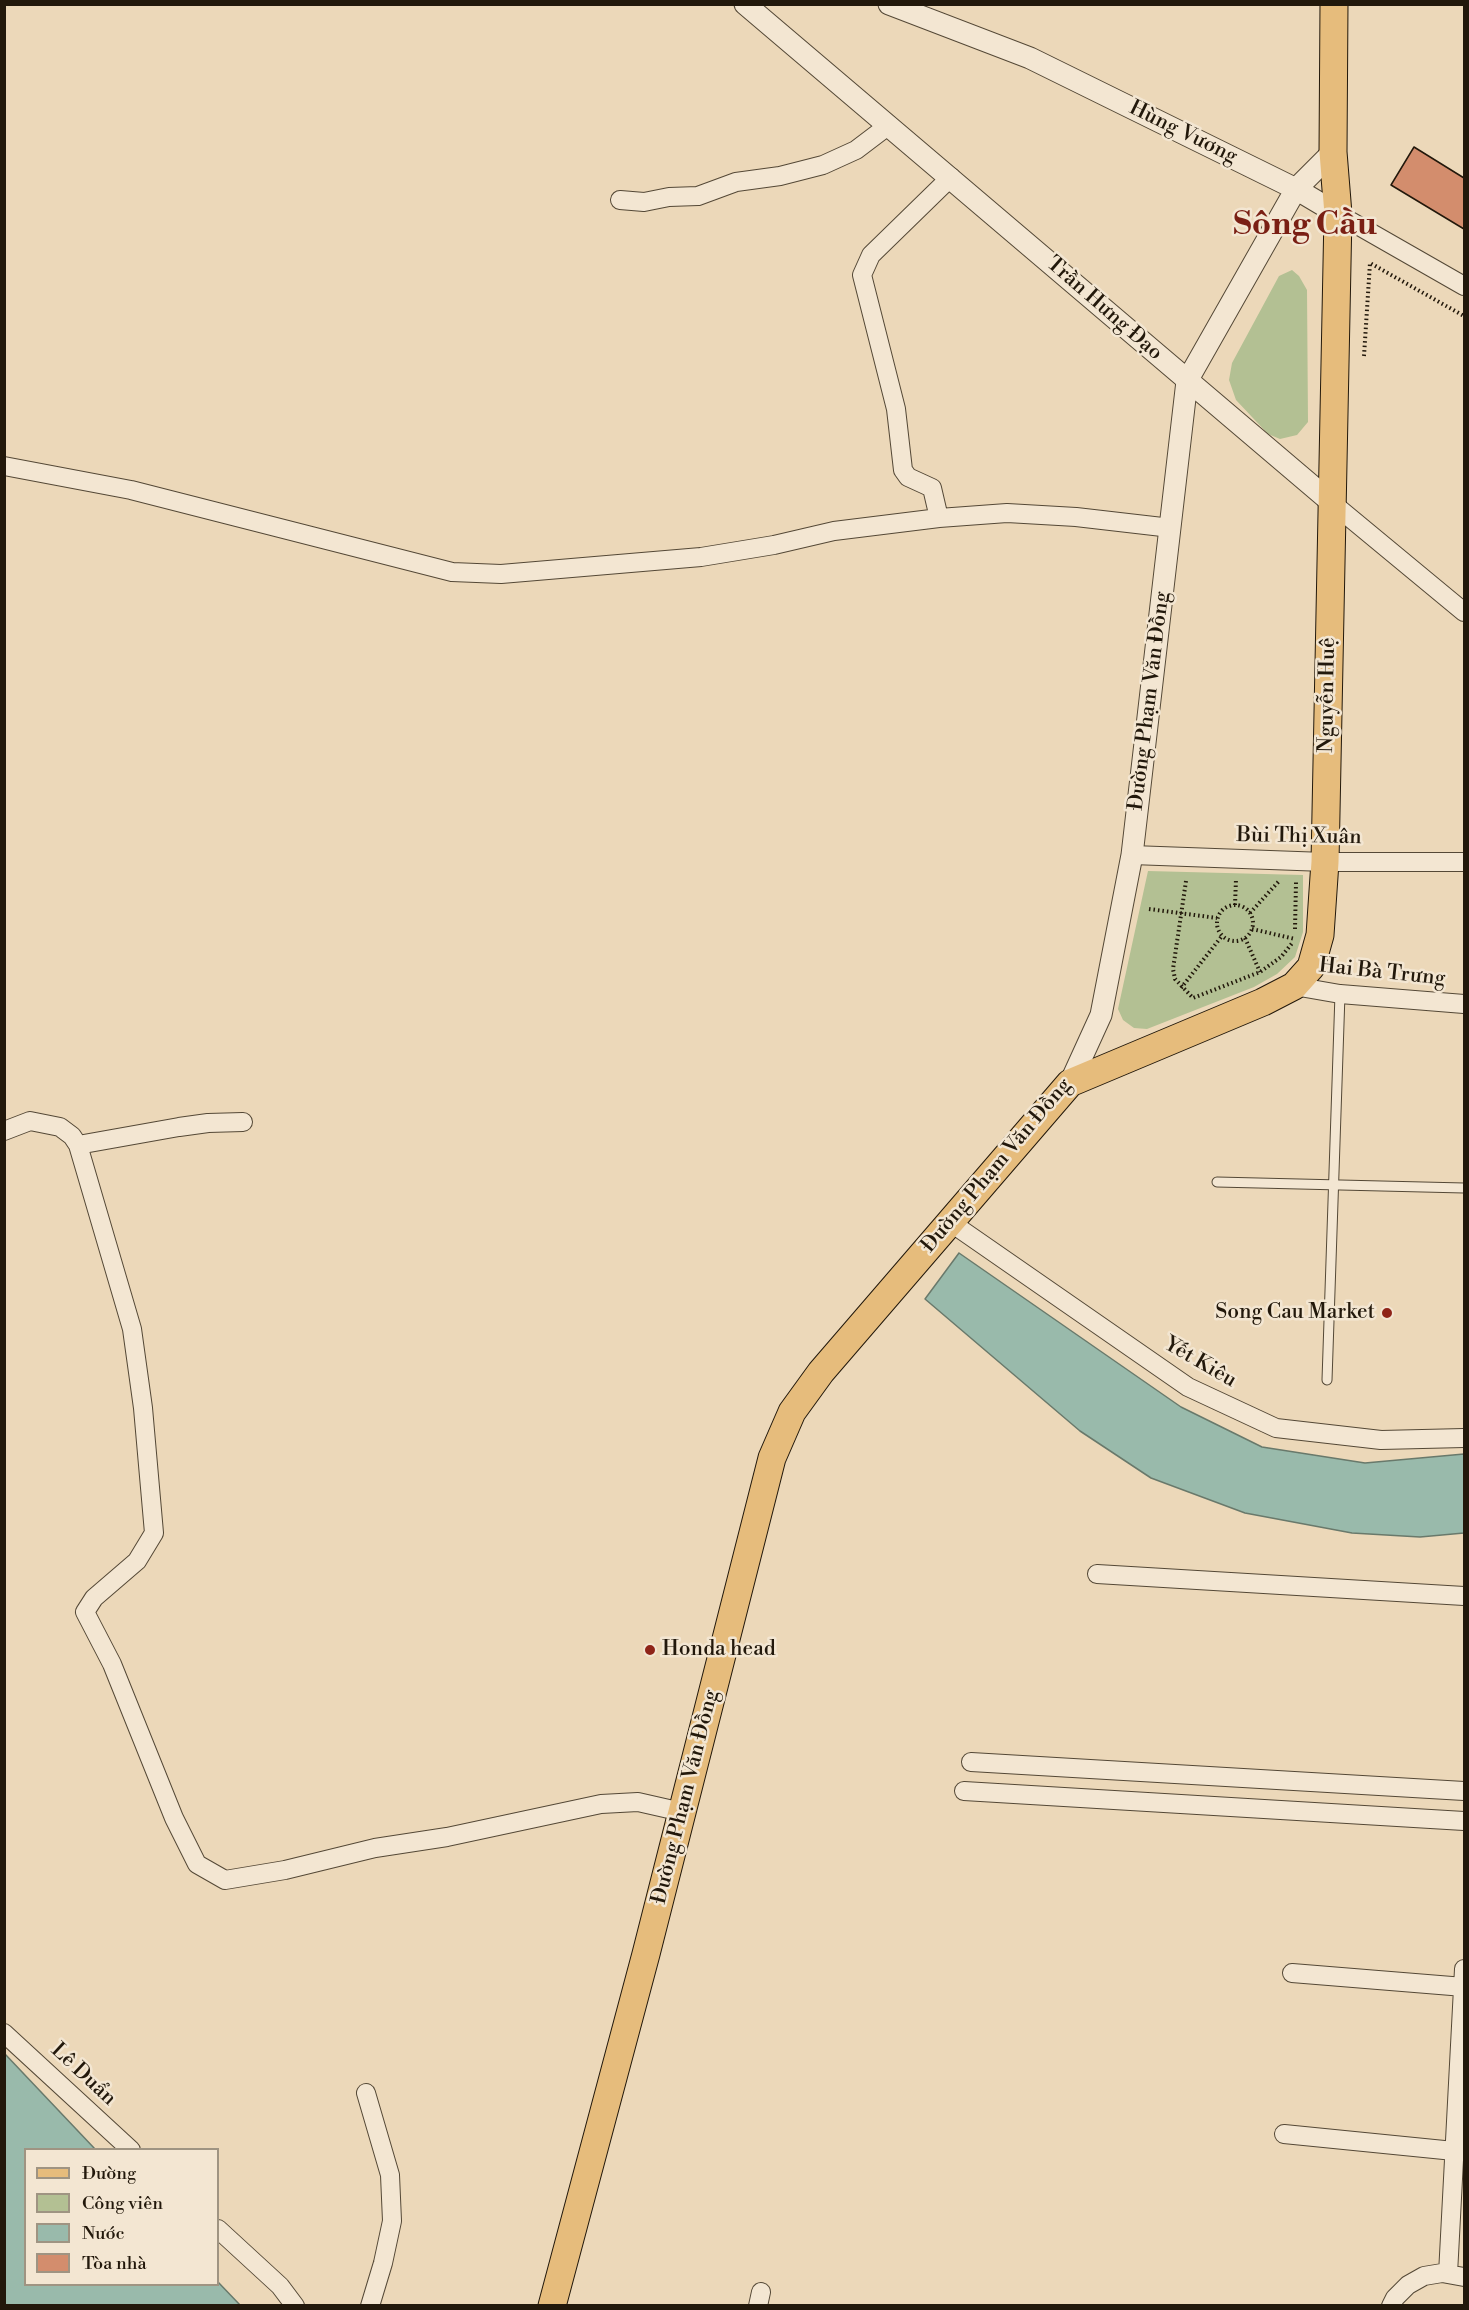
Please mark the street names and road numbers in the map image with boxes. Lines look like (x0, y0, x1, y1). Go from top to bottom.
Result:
street label: Hùng Vương (1125, 96, 1241, 170)
street label: Trần Hưng Đạo (1041, 252, 1167, 366)
street label: Đường Phạm Văn Đồng (1124, 590, 1176, 812)
street label: Nguyễn Huệ (1314, 637, 1342, 753)
street label: Bùi Thị Xuân (1236, 823, 1362, 851)
street label: Hai Bà Trưng (1317, 954, 1447, 992)
street label: Đường Phạm Văn Đồng (917, 1074, 1077, 1258)
street label: Yết Kiêu (1159, 1332, 1241, 1394)
street label: Đường Phạm Văn Đồng (647, 1687, 725, 1907)
street label: Lê Duẩn (45, 2038, 121, 2112)

